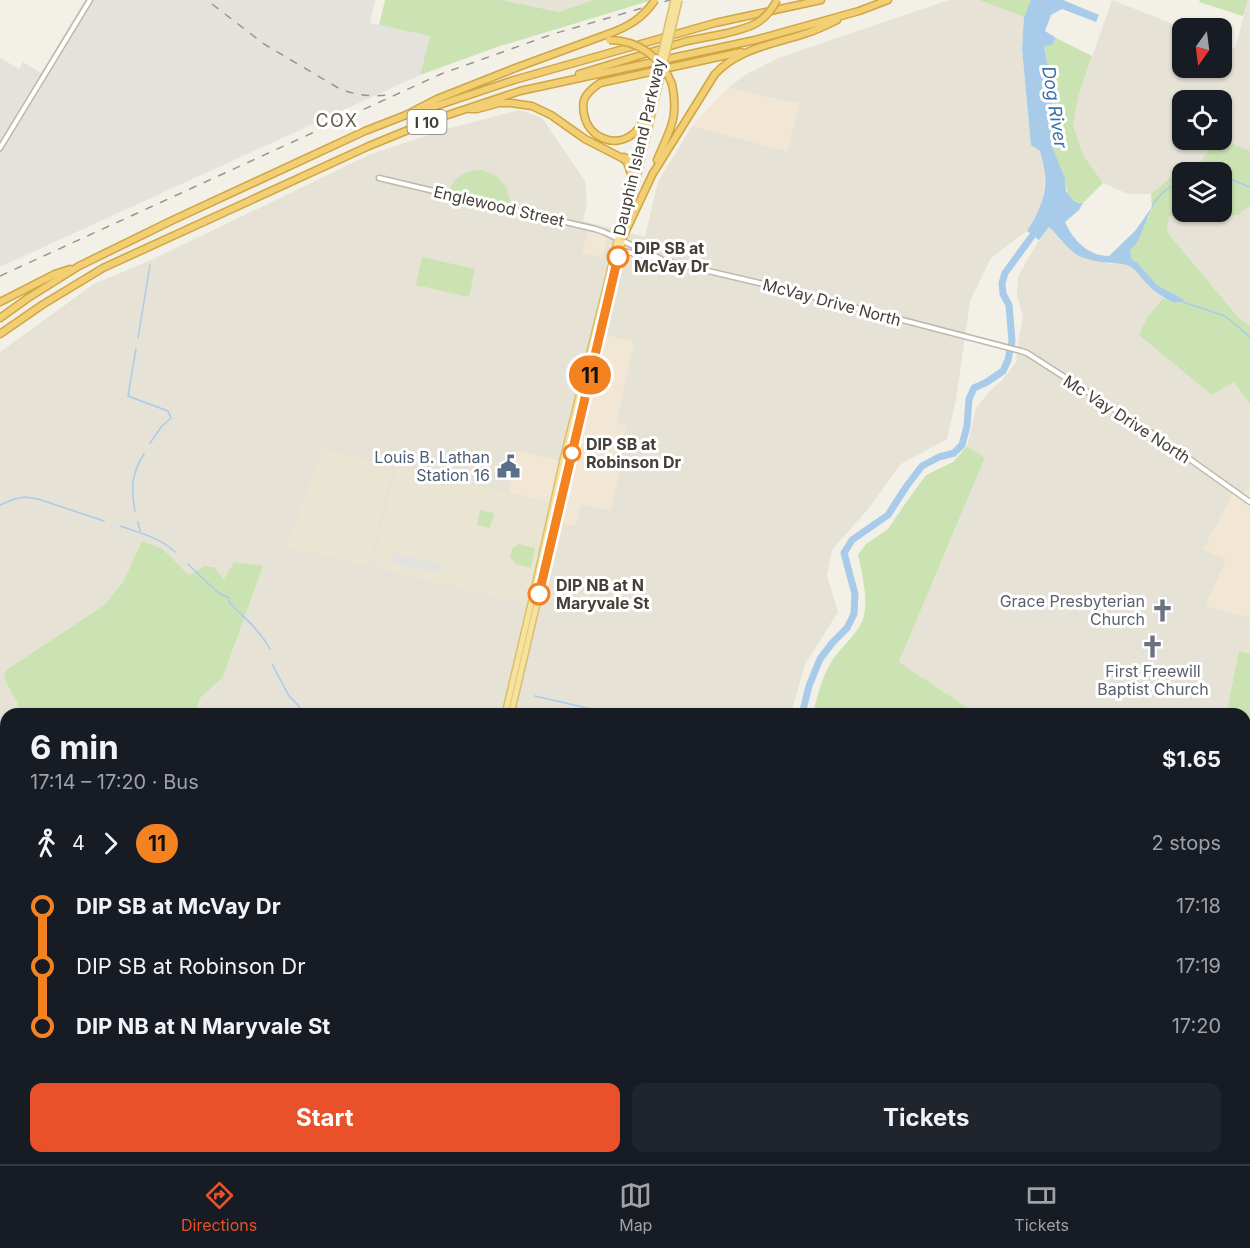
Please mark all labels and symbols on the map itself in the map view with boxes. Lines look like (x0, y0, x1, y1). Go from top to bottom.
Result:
north arrow (1172, 18, 1232, 78)
street label: Dauphin Island Parkway (609, 56, 669, 238)
water label: Dog River (1038, 64, 1072, 151)
district label: COX (315, 110, 359, 131)
road number: I 10 (408, 110, 446, 134)
street label: Englewood Street (432, 181, 566, 231)
place label: DIP SB at McVay Dr (634, 238, 709, 276)
marker: DIP SB at McVay Dr (607, 246, 629, 268)
street label: McVay Drive North (761, 274, 903, 330)
line badge: 11 (563, 356, 617, 394)
street label: Mc Vay Drive North (1060, 370, 1194, 468)
place label: DIP SB at Robinson Dr (586, 434, 682, 472)
marker: DIP SB at Robinson Dr (563, 444, 581, 462)
place label: Louis B. Lathan Station 16 (374, 447, 490, 485)
public building icon: Louis B. Lathan Station 16 (495, 453, 521, 479)
place label: DIP NB at N Maryvale St (556, 575, 649, 613)
marker: DIP NB at N Maryvale St (528, 583, 550, 605)
place label: Grace Presbyterian Church (1000, 591, 1145, 629)
church icon: Grace Presbyterian Church (1150, 597, 1176, 623)
church icon: First Freewill Baptist Church (1140, 633, 1166, 659)
place label: First Freewill Baptist Church (1097, 661, 1209, 699)

